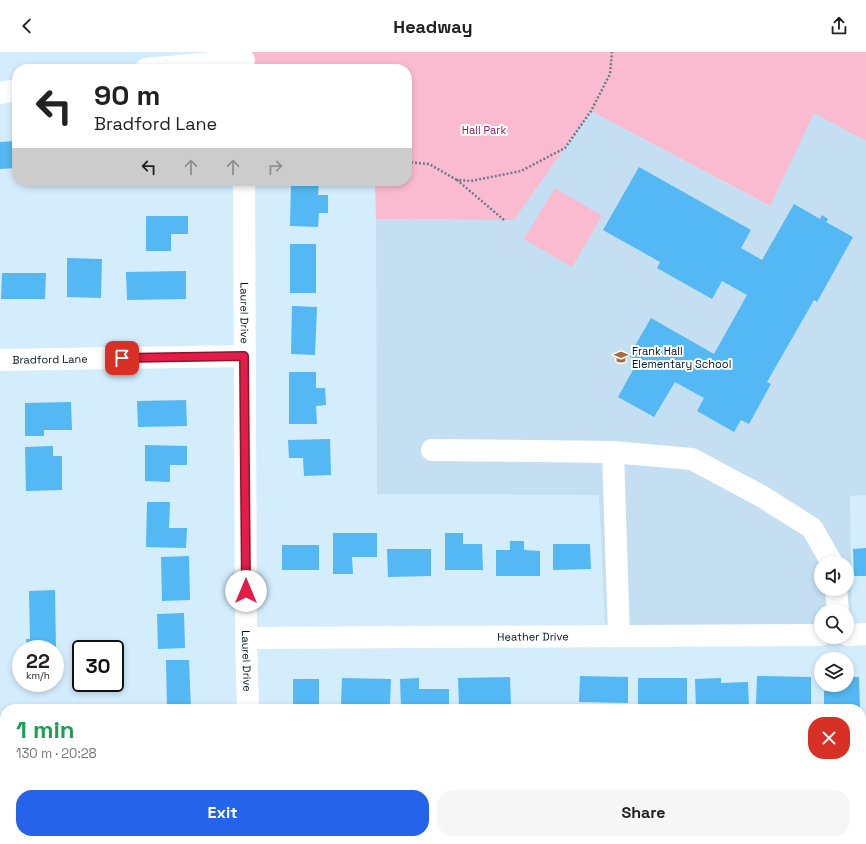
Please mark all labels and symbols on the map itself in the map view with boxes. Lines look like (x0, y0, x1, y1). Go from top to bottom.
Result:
park label: Hall Park (462, 123, 506, 137)
street label: Laurel Drive (237, 282, 252, 344)
pin (105, 341, 139, 375)
place label: Frank Hall Elementary School (632, 344, 731, 371)
school or university icon: Frank Hall Elementary School (613, 349, 629, 365)
street label: Bradford Lane (12, 352, 88, 367)
position arrow (225, 570, 267, 612)
street label: Heather Drive (497, 629, 569, 644)
street label: Laurel Drive (239, 630, 255, 692)
speed limit sign: 30 (72, 640, 124, 692)

